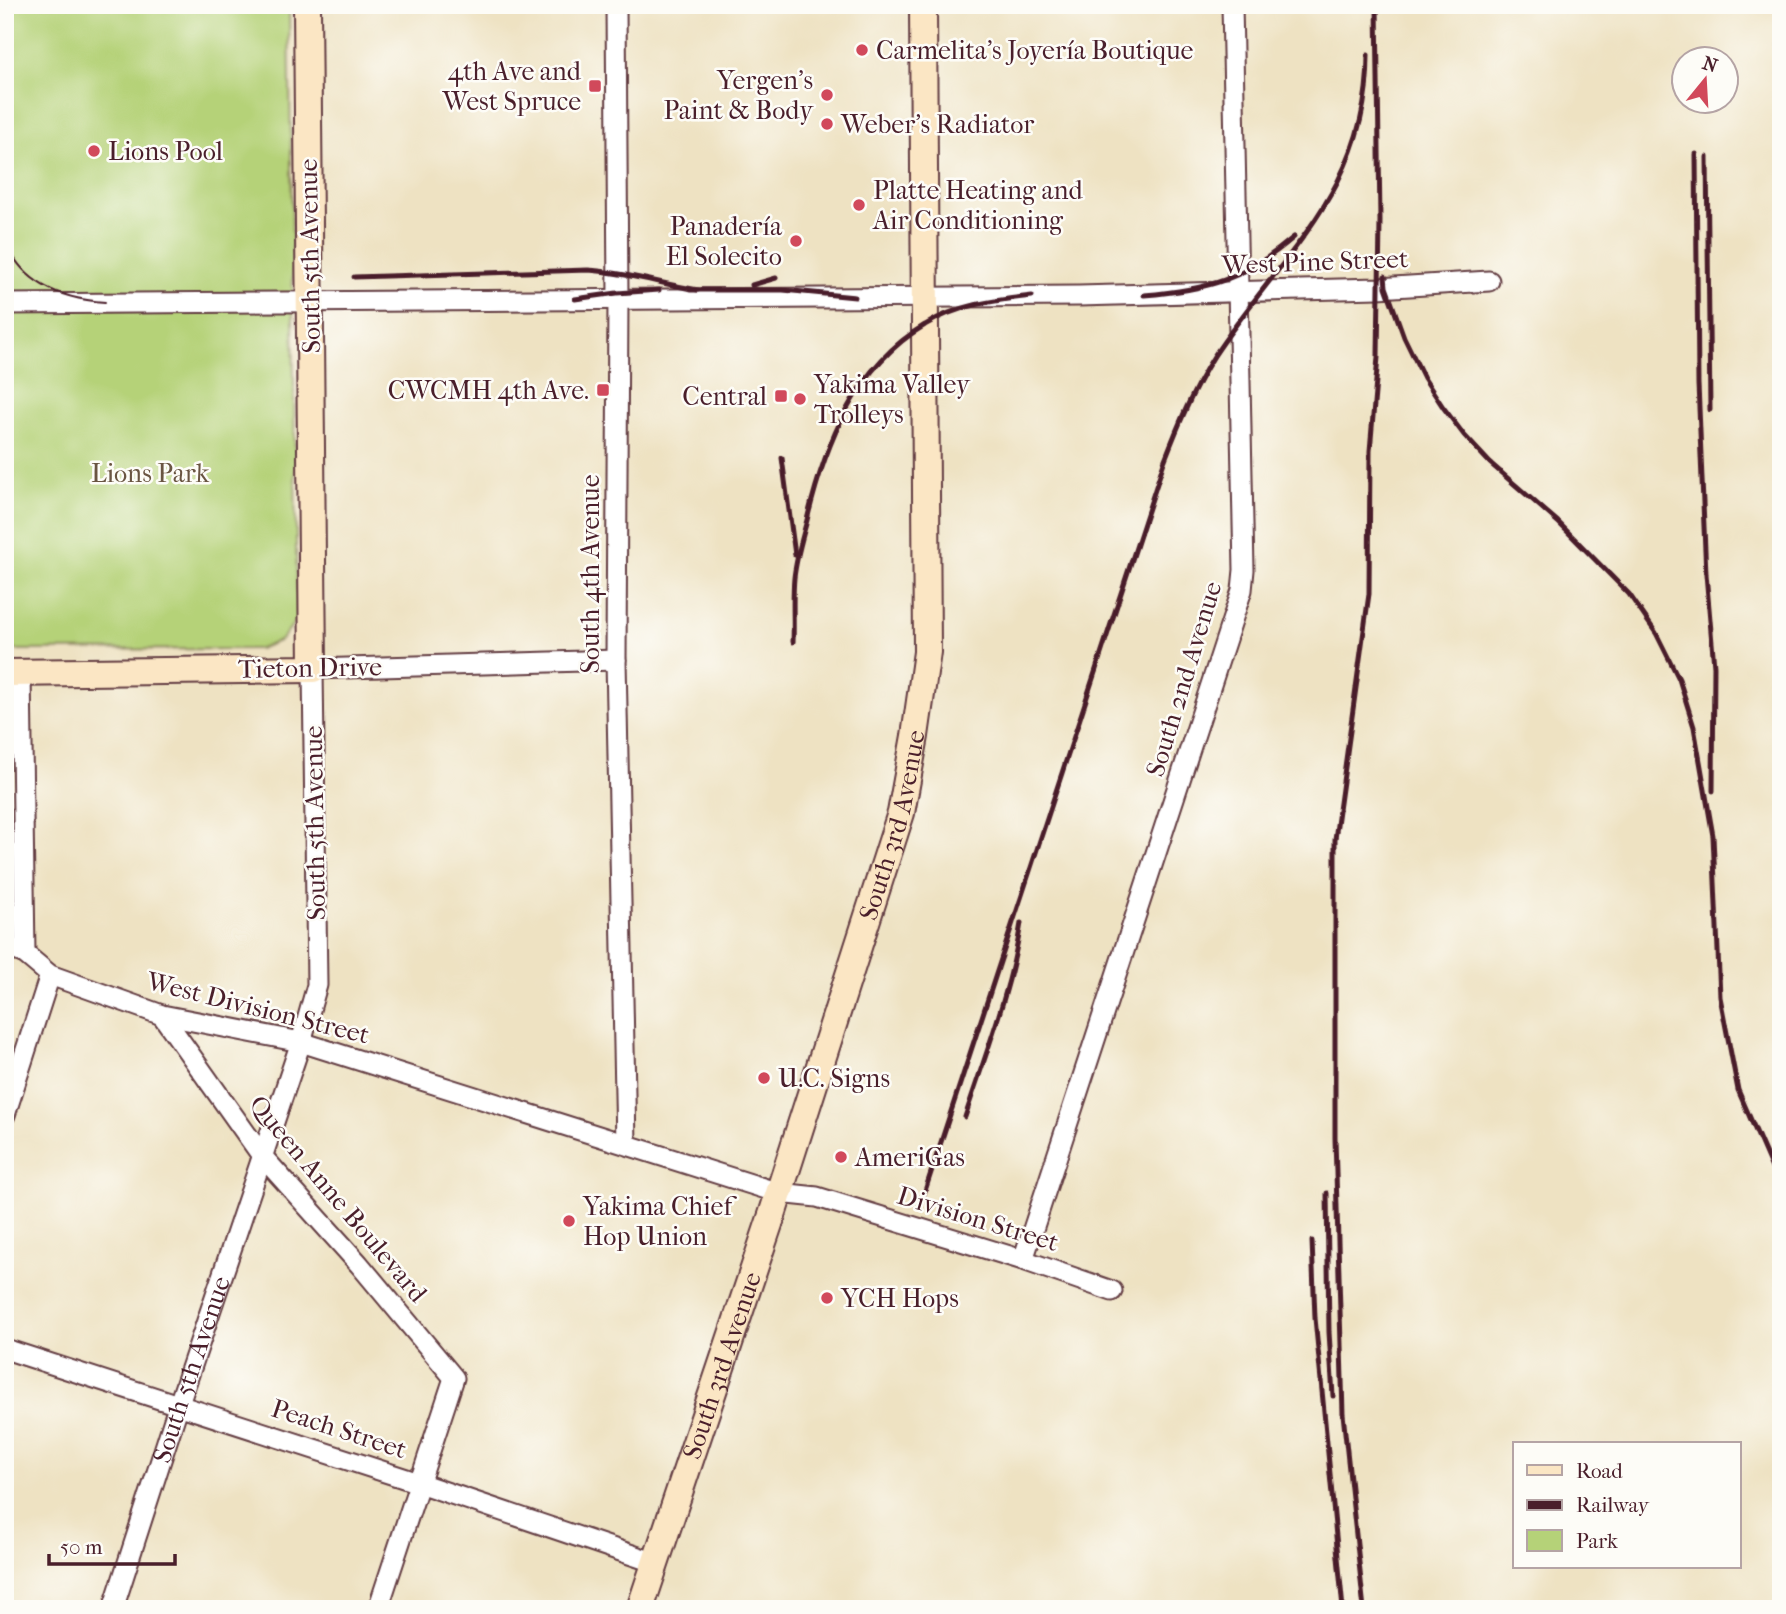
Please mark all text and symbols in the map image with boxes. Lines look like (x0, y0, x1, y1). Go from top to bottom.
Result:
place label: Carmelita's Joyería Boutique (876, 35, 1194, 66)
marker: Carmelita's Joyería Boutique (854, 42, 870, 58)
north arrow (1670, 46, 1740, 116)
text: N (1700, 52, 1721, 78)
place label: 4th Ave and West Spruce (441, 56, 582, 117)
place label: Yergen's Paint & Body (663, 65, 814, 126)
marker: 4th Ave and West Spruce (587, 78, 603, 94)
marker: Yergen's Paint & Body (819, 87, 835, 103)
place label: Weber's Radiator (840, 109, 1034, 140)
marker: Weber's Radiator (819, 116, 835, 132)
place label: Lions Pool (108, 136, 223, 167)
marker: Lions Pool (86, 143, 102, 159)
street label: South 5th Avenue (293, 158, 327, 354)
place label: Platte Heating and Air Conditioning (872, 175, 1084, 236)
marker: Platte Heating and Air Conditioning (851, 197, 867, 213)
place label: Panadería El Solecito (666, 211, 783, 272)
marker: Panadería El Solecito (788, 233, 804, 249)
street label: West Pine Street (1220, 243, 1409, 281)
place label: Yakima Valley Trolleys (813, 369, 971, 430)
place label: CWCMH 4th Ave. (388, 375, 589, 406)
place label: Central (682, 381, 767, 412)
marker: CWCMH 4th Ave. (595, 382, 611, 398)
marker: Central (773, 388, 789, 404)
marker: Yakima Valley Trolleys (792, 391, 808, 407)
park label: Lions Park (91, 458, 210, 489)
street label: South 4th Avenue (575, 474, 606, 674)
street label: South 2nd Avenue (1140, 578, 1228, 780)
street label: Tieton Drive (238, 651, 382, 685)
street label: South 5th Avenue (298, 725, 332, 921)
street label: South 3rd Avenue (852, 727, 931, 924)
street label: West Division Street (143, 965, 373, 1051)
place label: U.C. Signs (778, 1063, 890, 1094)
marker: U.C. Signs (756, 1070, 772, 1086)
street label: Queen Anne Boulevard (242, 1089, 434, 1309)
place label: AmeriGas (854, 1142, 965, 1173)
marker: AmeriGas (833, 1149, 849, 1165)
street label: Division Street (894, 1180, 1063, 1258)
place label: Yakima Chief Hop Union (582, 1191, 737, 1252)
marker: Yakima Chief Hop Union (561, 1213, 577, 1229)
street label: South 3rd Avenue (676, 1268, 767, 1463)
street label: South 5th Avenue (146, 1272, 237, 1467)
place label: YCH Hops (840, 1283, 959, 1314)
marker: YCH Hops (819, 1290, 835, 1306)
street label: Peach Street (268, 1393, 411, 1466)
legend (1513, 1442, 1740, 1568)
text: Road (1576, 1459, 1623, 1483)
text: Railway (1576, 1493, 1650, 1517)
scale bar (49, 1523, 175, 1567)
text: Park (1576, 1529, 1618, 1553)
text: 50 m (60, 1535, 103, 1559)

